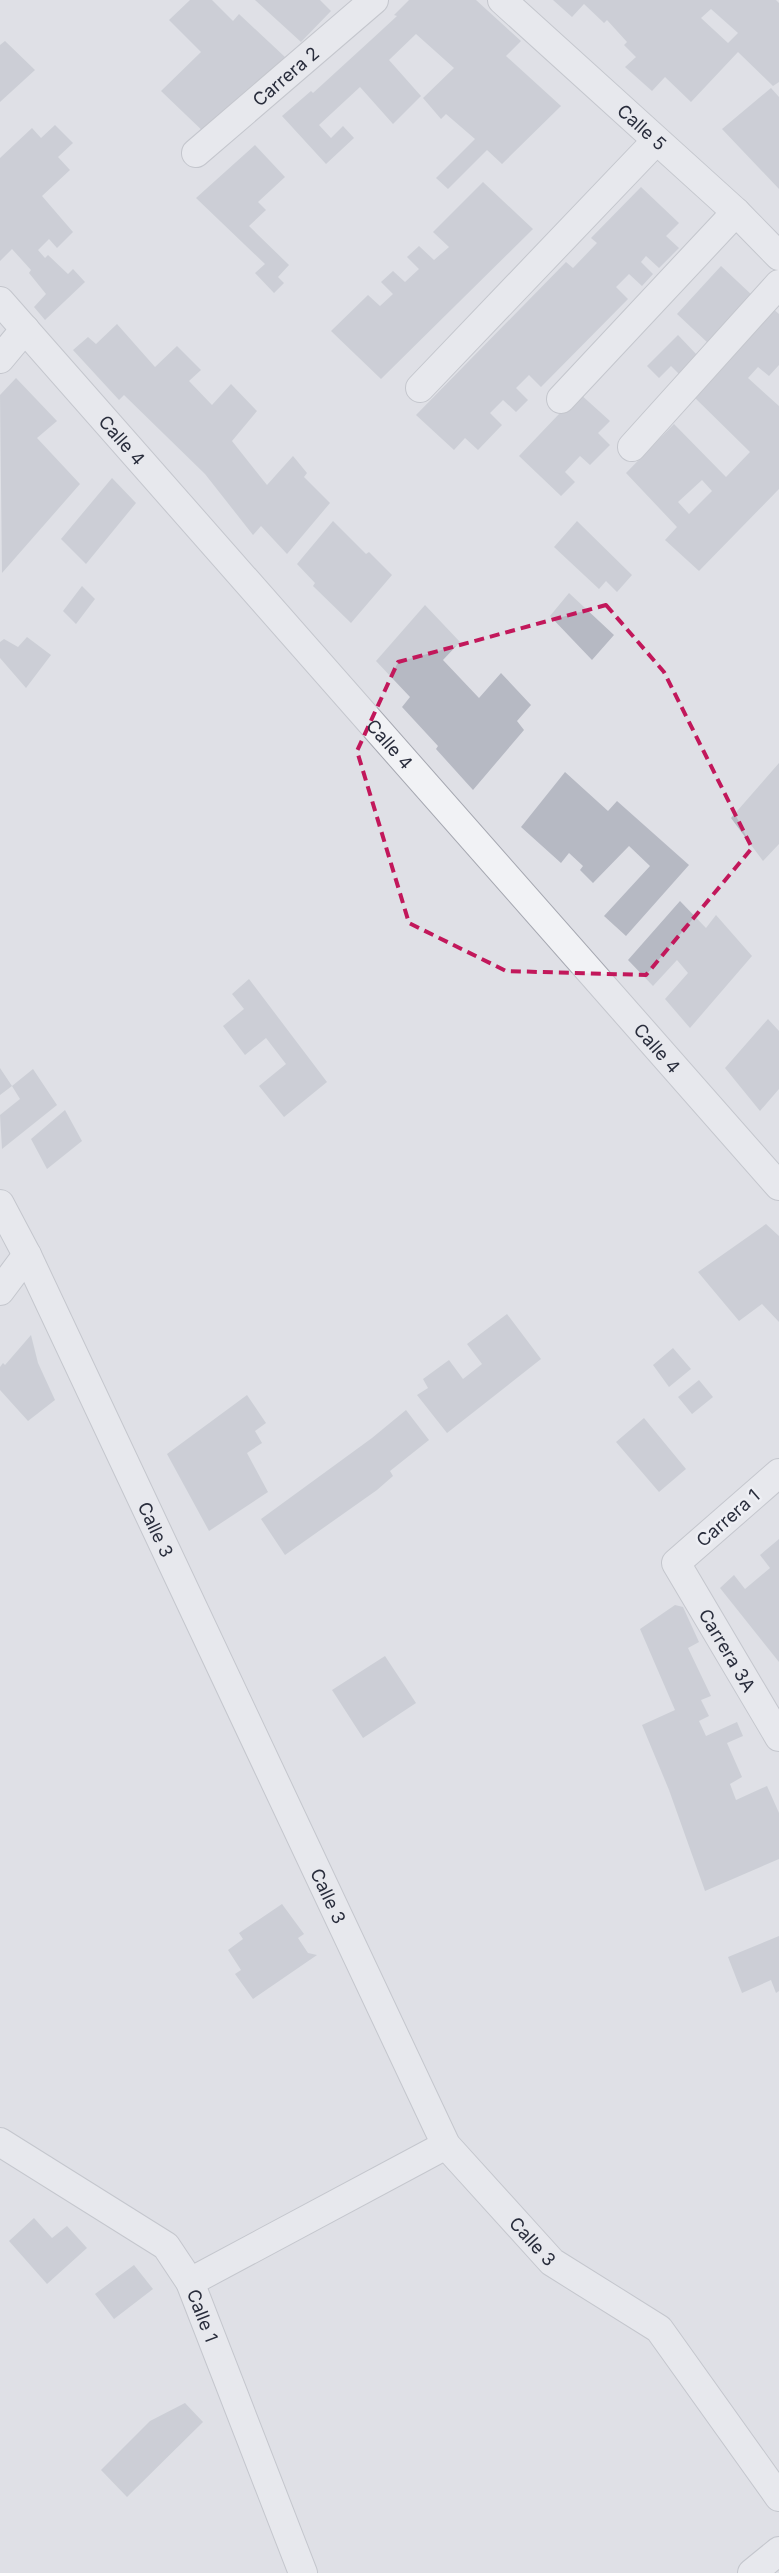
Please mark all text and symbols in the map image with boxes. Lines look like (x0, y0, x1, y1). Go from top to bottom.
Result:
street label: Carrera 2 (248, 42, 323, 110)
street label: Calle 5 (613, 99, 671, 154)
street label: Calle 4 (95, 411, 150, 469)
street label: Calle 4 (362, 715, 417, 773)
street label: Calle 4 (630, 1019, 685, 1077)
street label: Carrera 1 (692, 1485, 764, 1551)
street label: Calle 3 (134, 1498, 178, 1560)
street label: Carrera 3A (695, 1605, 760, 1695)
street label: Calle 3 (307, 1865, 351, 1927)
street label: Calle 3 (506, 2212, 560, 2270)
street label: Calle 1 (183, 2286, 223, 2345)

